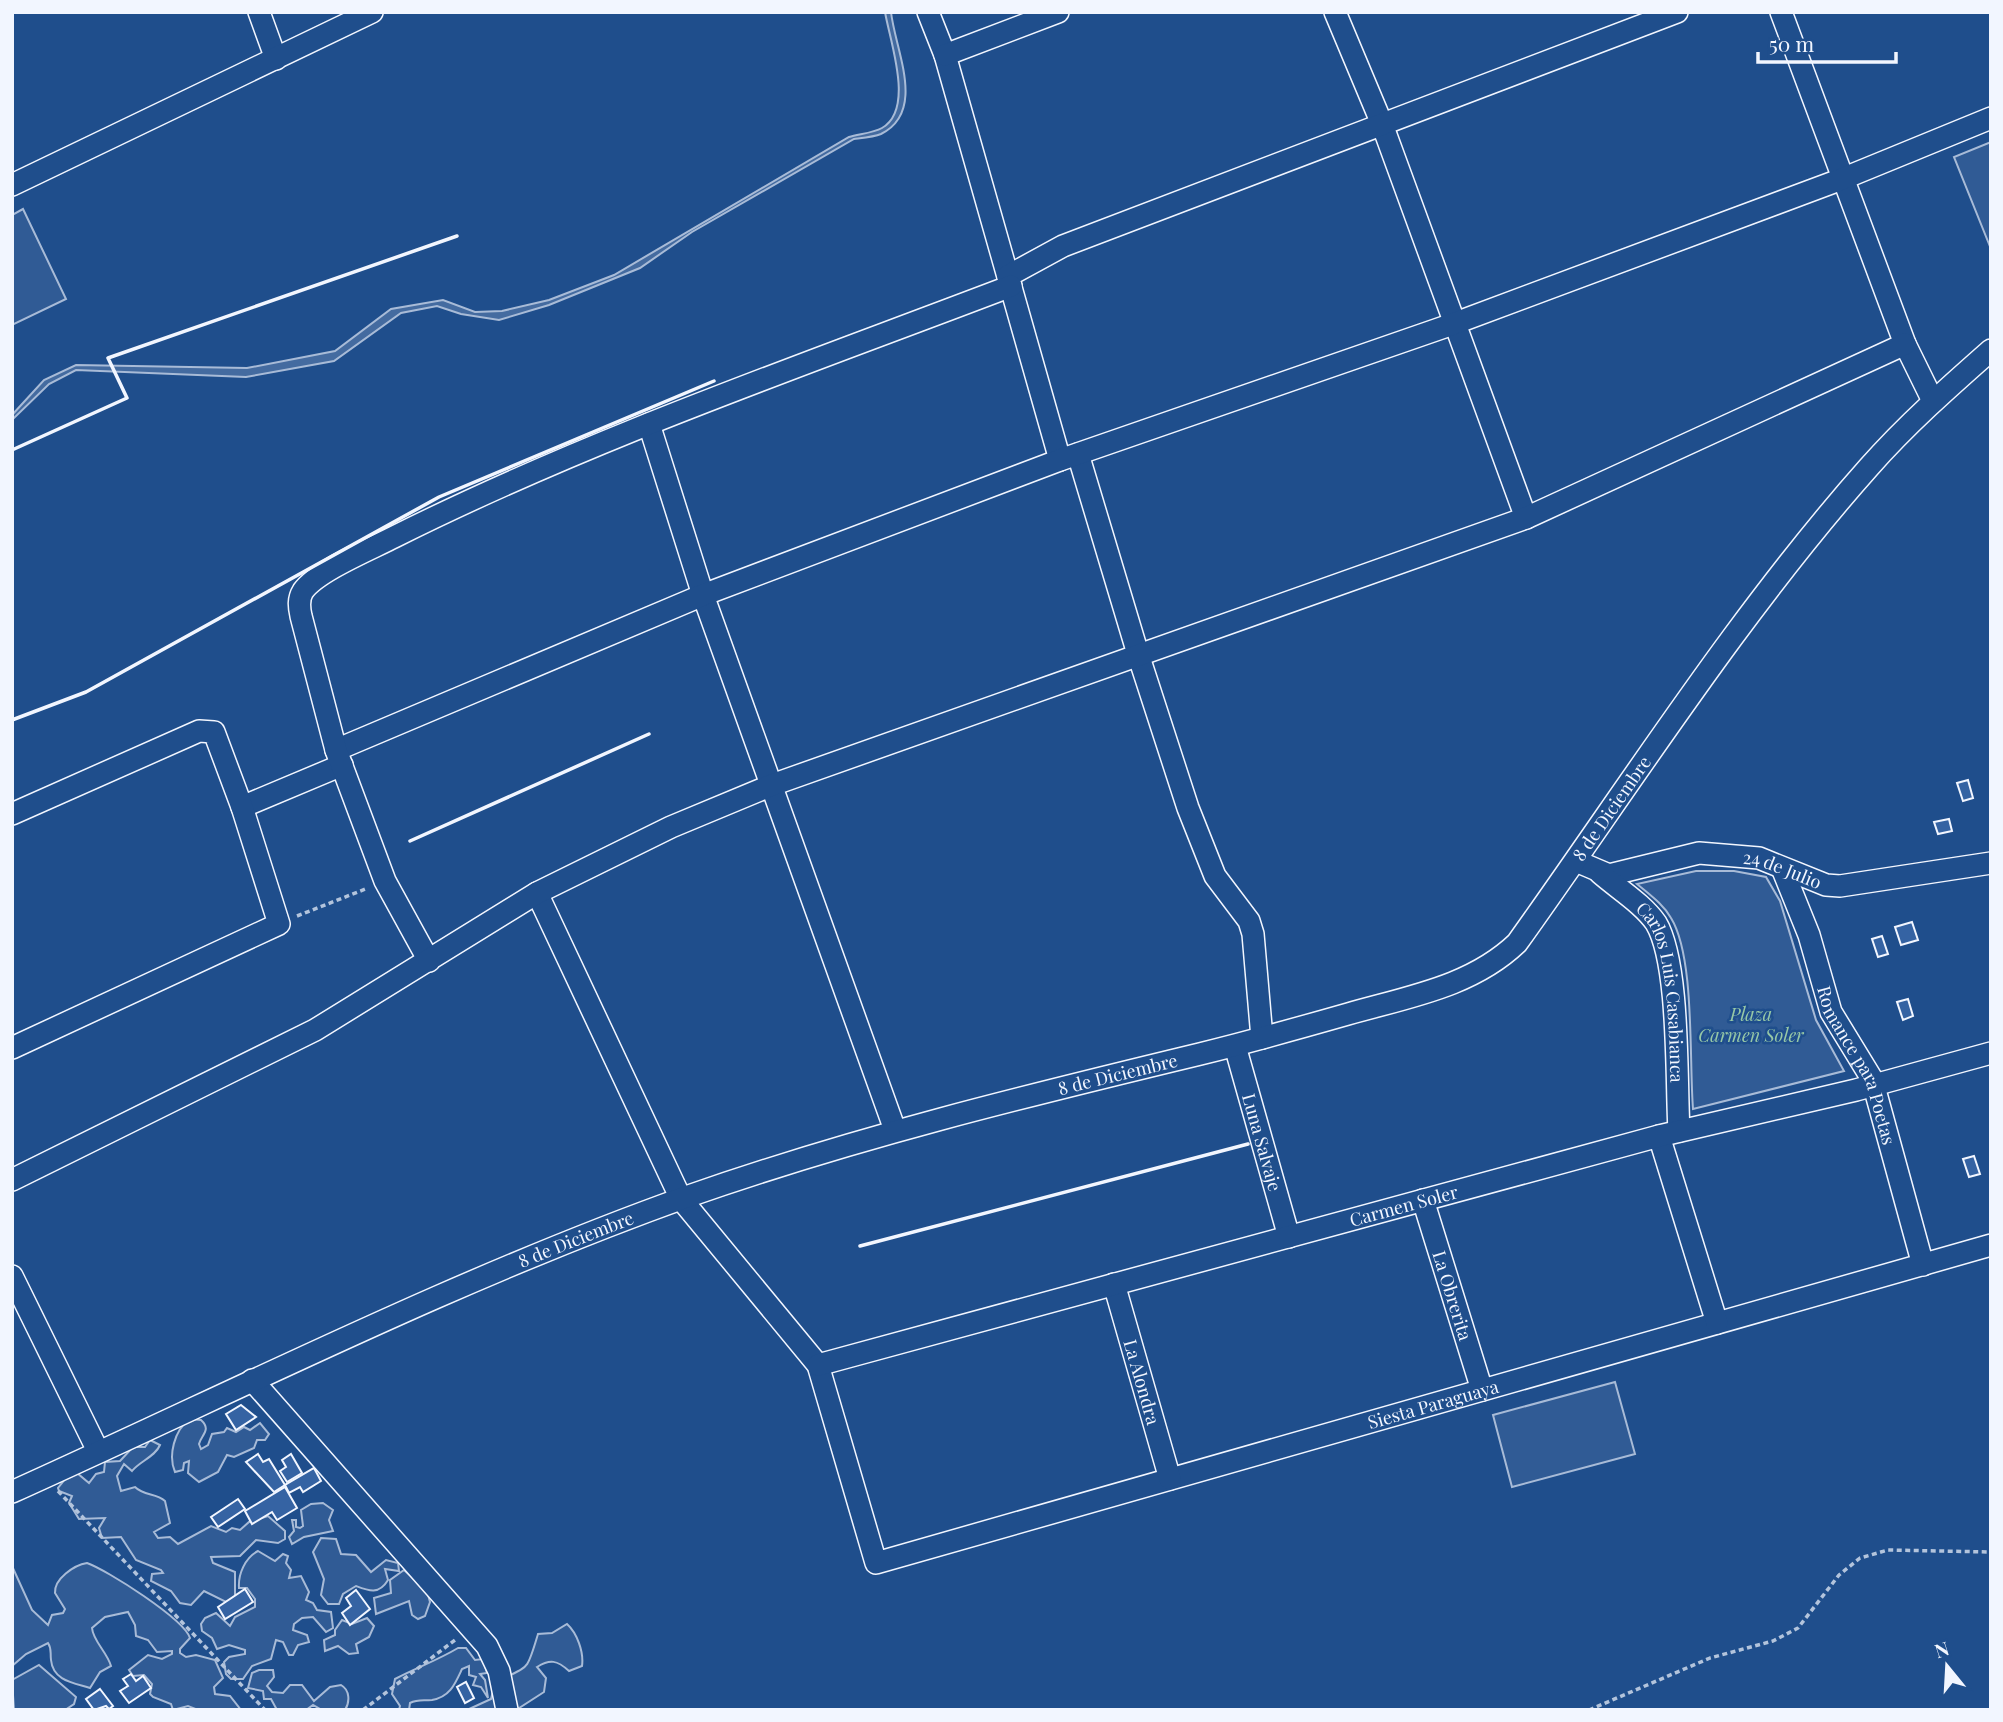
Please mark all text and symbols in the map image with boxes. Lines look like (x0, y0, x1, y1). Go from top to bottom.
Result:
scale bar (1758, 21, 1896, 65)
text: 50 m (1769, 29, 1815, 57)
street label: 8 de Diciembre (1567, 751, 1656, 865)
street label: 24 de Julio (1742, 845, 1825, 894)
street label: Carlos Luis Casabianca (1631, 896, 1690, 1083)
street label: Romance para Poetas (1812, 983, 1901, 1147)
park label: Plaza Carmen Soler (1698, 1002, 1805, 1047)
street label: 8 de Diciembre (1055, 1048, 1180, 1100)
street label: Luna Salvaje (1237, 1091, 1287, 1194)
street label: Carmen Soler (1347, 1179, 1460, 1232)
street label: 8 de Diciembre (514, 1205, 637, 1273)
street label: La Obrerita (1427, 1248, 1478, 1343)
street label: La Alondra (1119, 1337, 1166, 1427)
street label: Siesta Paraguaya (1365, 1374, 1501, 1434)
north arrow (1912, 1631, 1982, 1701)
text: N (1931, 1634, 1952, 1663)

